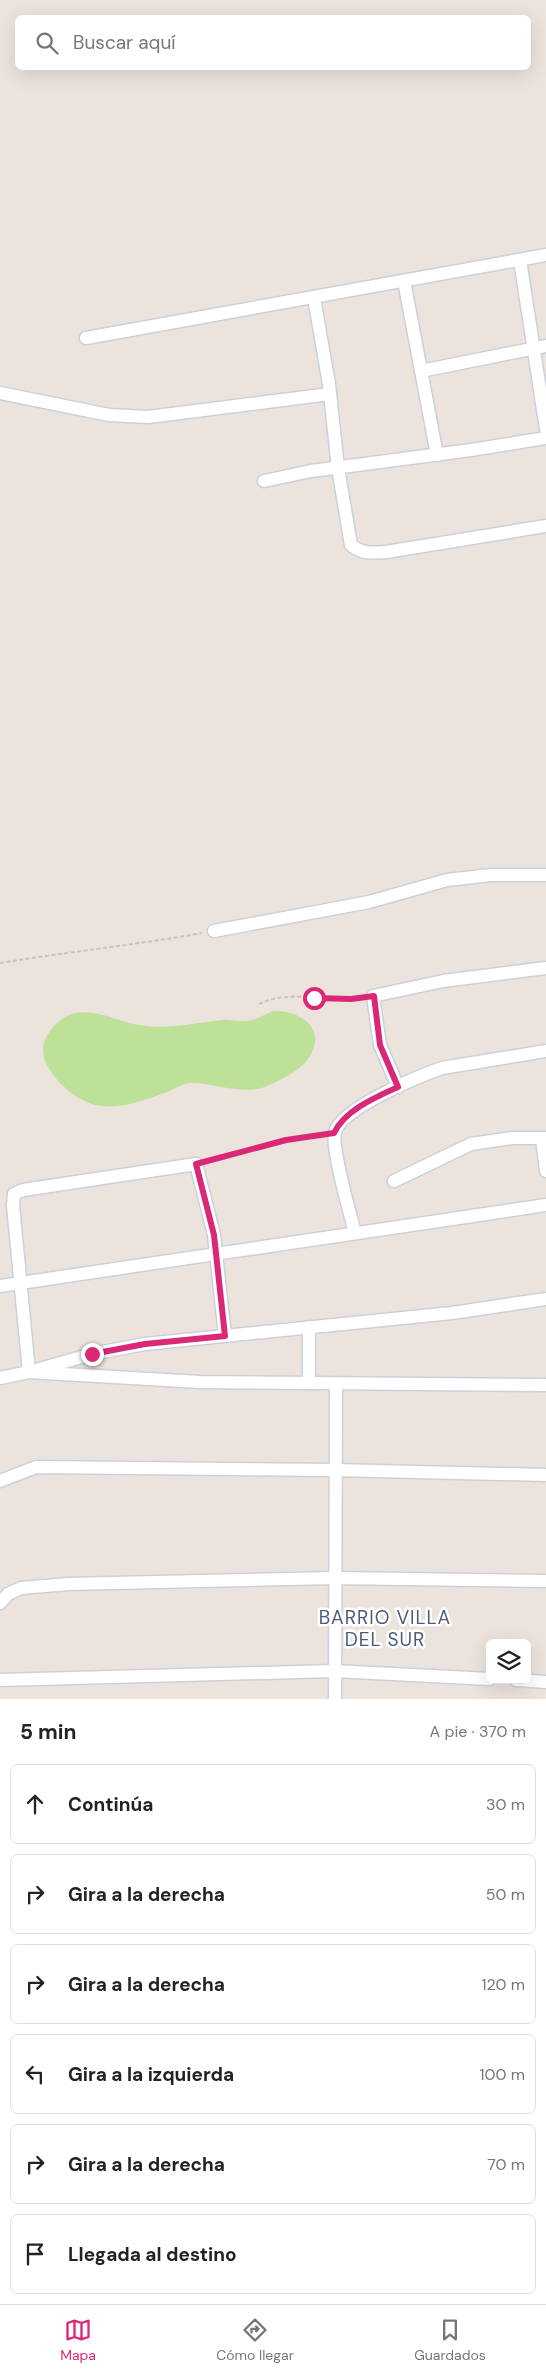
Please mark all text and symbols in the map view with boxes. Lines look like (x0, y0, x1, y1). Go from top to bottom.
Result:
search box (15, 15, 531, 70)
icon: search (33, 29, 61, 57)
text: Buscar aquí (73, 30, 176, 55)
route start (303, 987, 326, 1010)
route end (81, 1343, 104, 1366)
district label: BARRIO VILLA DEL SUR (319, 1605, 451, 1652)
map controls (486, 1639, 531, 1684)
button: layers (486, 1639, 531, 1684)
text: 5 min (20, 1718, 76, 1746)
text: A pie · 370 m (430, 1721, 526, 1742)
icon: ahead (21, 1790, 49, 1818)
text: Continúa (68, 1792, 153, 1817)
text: 30 m (486, 1794, 525, 1815)
icon: right (21, 1880, 49, 1908)
text: Gira a la derecha (68, 1882, 225, 1907)
text: 50 m (486, 1884, 525, 1905)
icon: right (21, 1970, 49, 1998)
text: Gira a la derecha (68, 1972, 225, 1997)
text: 120 m (481, 1974, 525, 1995)
icon: left (21, 2060, 49, 2088)
text: Gira a la izquierda (68, 2062, 234, 2087)
text: 100 m (480, 2064, 525, 2085)
icon: right (21, 2150, 49, 2178)
text: Gira a la derecha (68, 2152, 225, 2177)
text: 70 m (487, 2154, 525, 2175)
icon: arrive (21, 2240, 49, 2268)
text: Llegada al destino (68, 2242, 237, 2267)
tab: Mapa (60, 2316, 96, 2364)
tab: Cómo llegar (216, 2316, 294, 2364)
tab: Guardados (414, 2316, 486, 2364)

